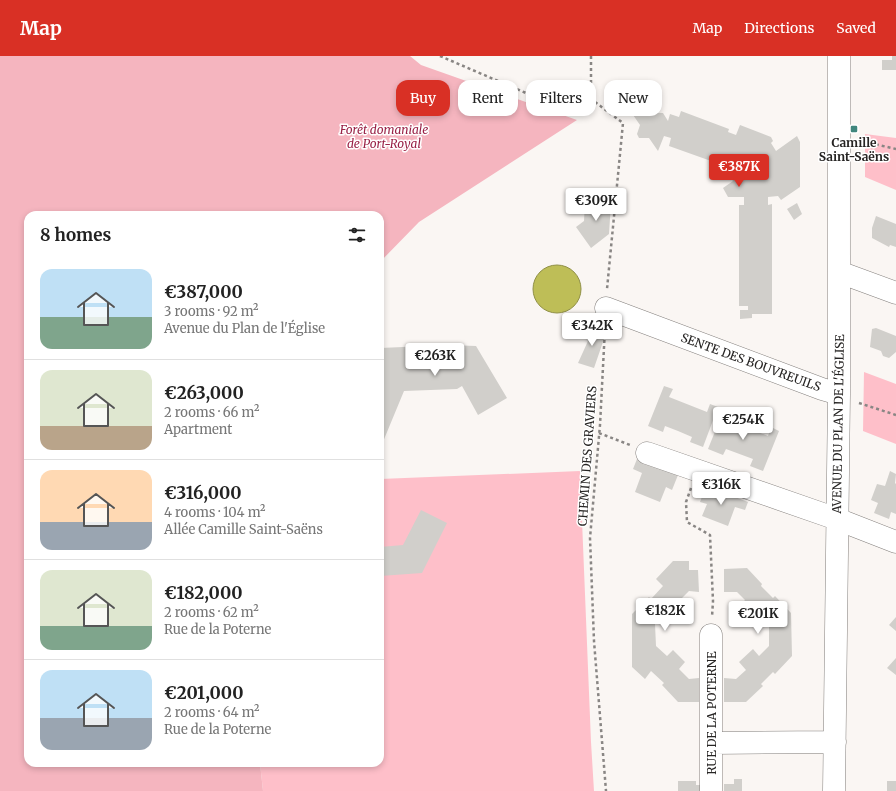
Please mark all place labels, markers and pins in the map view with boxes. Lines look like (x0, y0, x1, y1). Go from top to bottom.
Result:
marker: Camille Saint-Saëns (849, 124, 859, 134)
place label: Camille Saint-Saëns (819, 135, 889, 164)
pin: €387K (711, 154, 767, 188)
pin: €309K (568, 188, 624, 222)
pin: €342K (564, 313, 620, 347)
pin: €263K (407, 343, 463, 377)
pin: €254K (715, 407, 771, 441)
pin: €316K (693, 472, 749, 506)
pin: €182K (637, 598, 693, 632)
pin: €201K (730, 601, 786, 635)

